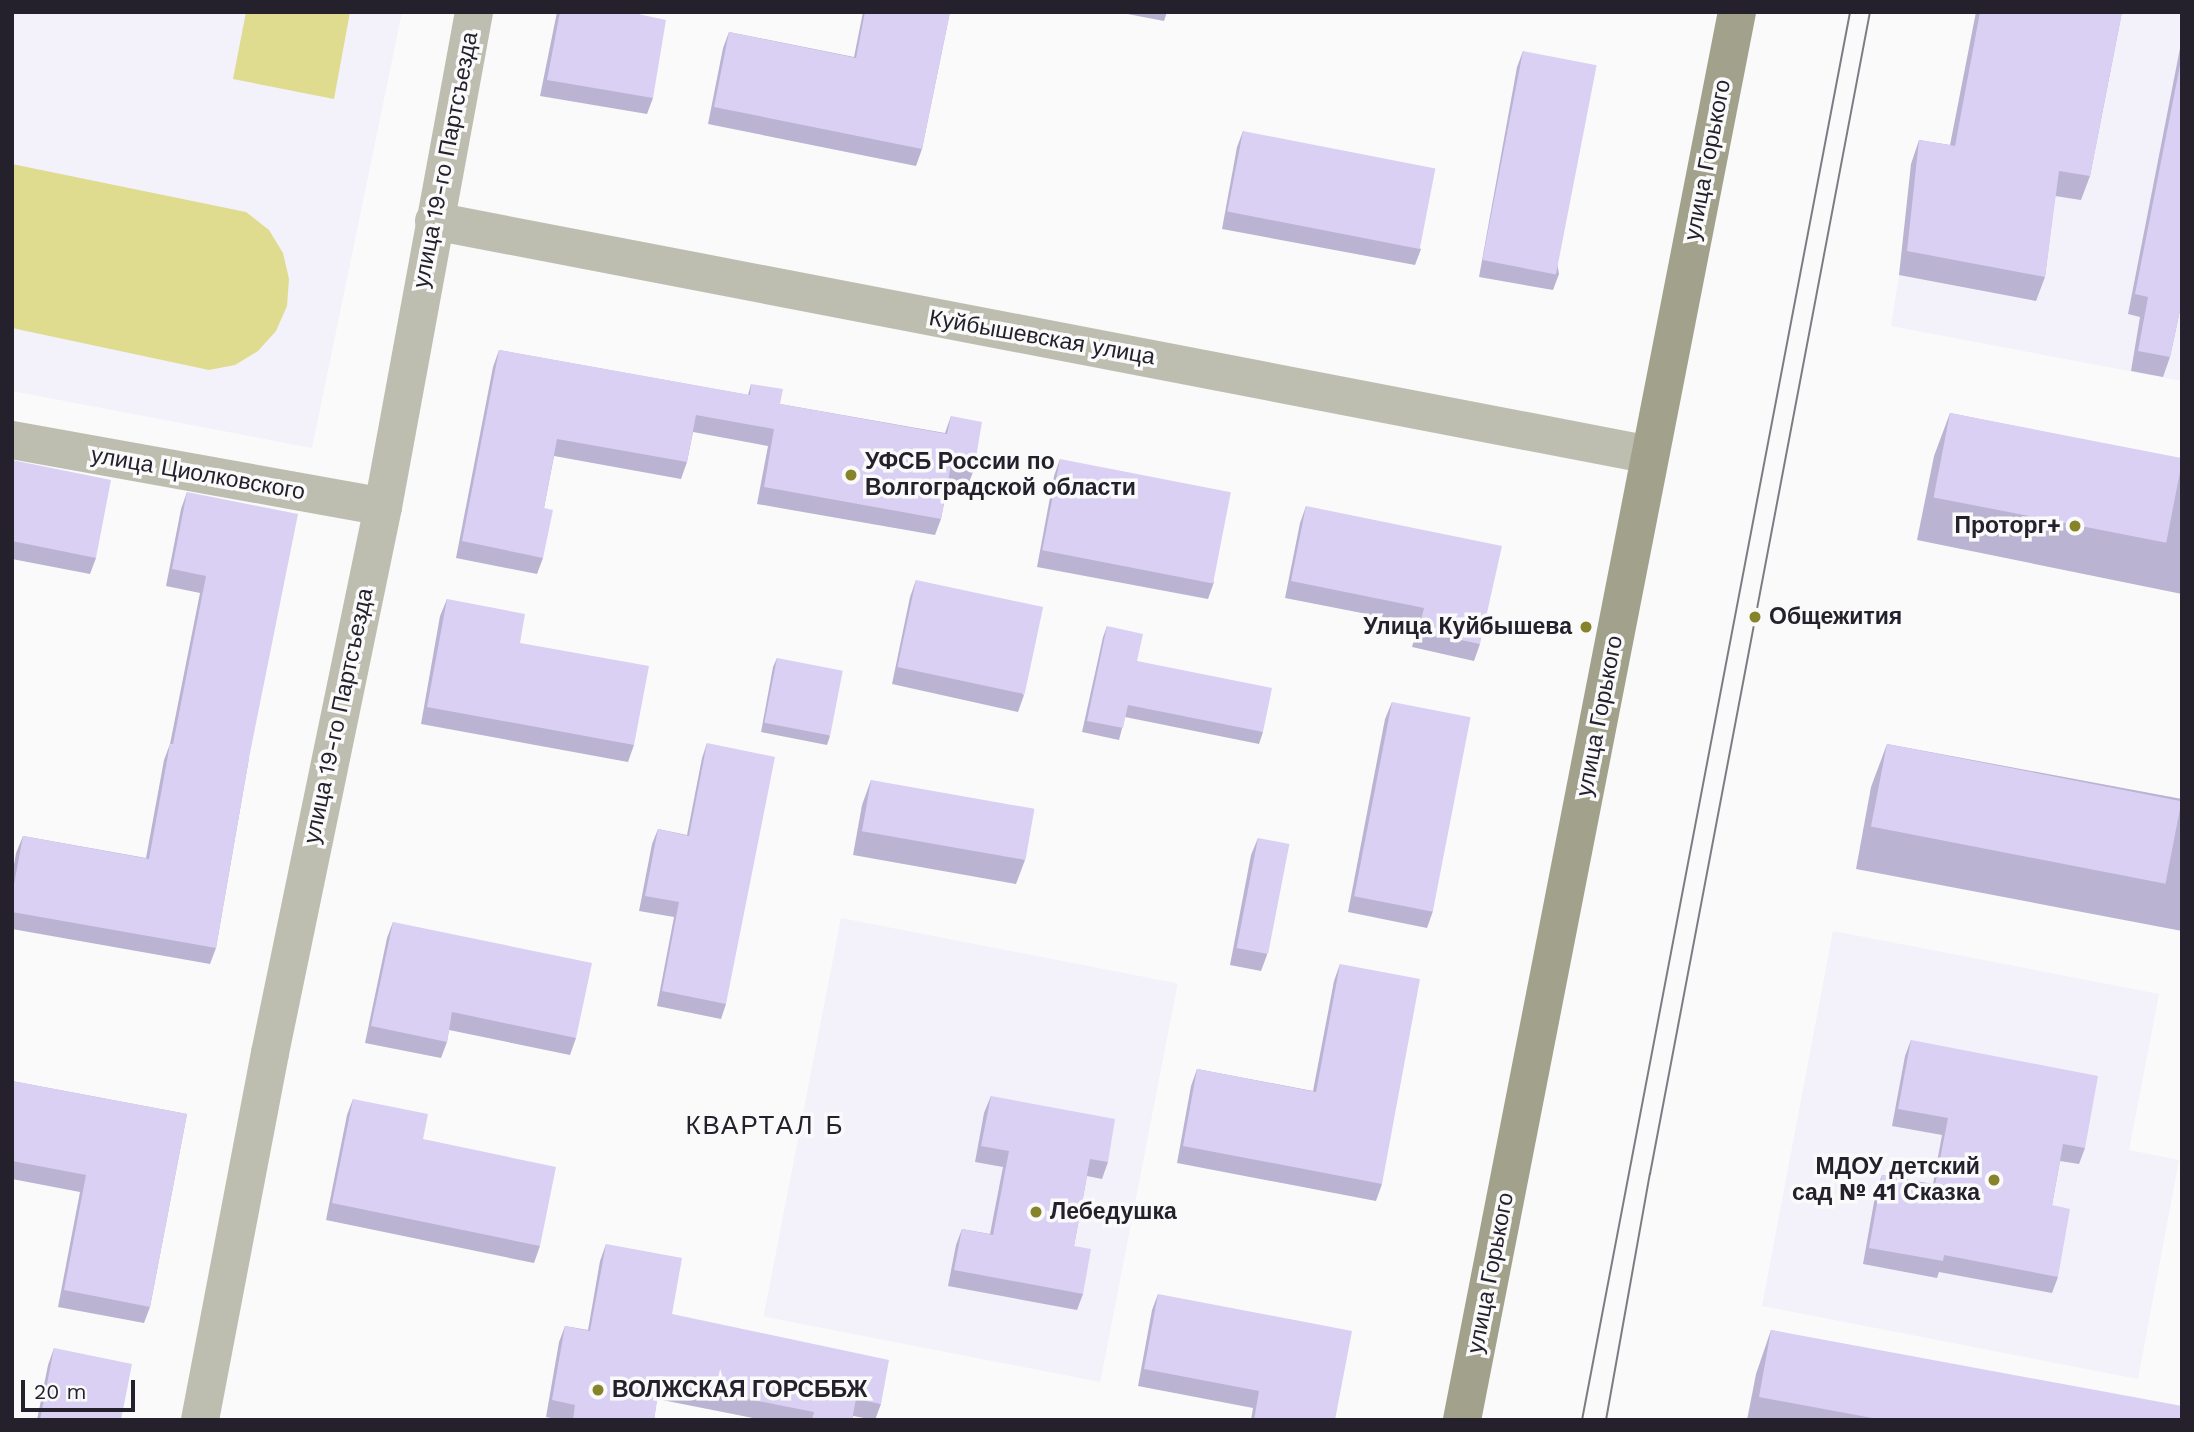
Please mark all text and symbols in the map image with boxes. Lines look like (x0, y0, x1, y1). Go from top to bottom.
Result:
street label: улица 19-го Партсъезда (408, 29, 484, 291)
street label: улица Горького (1679, 77, 1737, 243)
street label: Куйбышевская улица (927, 305, 1157, 371)
street label: улица Циолковского (89, 442, 307, 506)
place label: УФСБ России по Волгоградской области (865, 448, 1136, 502)
marker: УФСБ России по Волгоградской области (843, 467, 859, 483)
place label: Проторг+ (1954, 512, 2061, 540)
marker: Проторг+ (2067, 518, 2083, 534)
street label: улица 19-го Партсъезда (298, 586, 380, 846)
place label: Общежития (1769, 603, 1902, 631)
marker: Общежития (1747, 609, 1763, 625)
place label: Улица Куйбышева (1363, 613, 1572, 641)
marker: Улица Куйбышева (1578, 619, 1594, 635)
street label: улица Горького (1571, 633, 1629, 799)
district label: КВАРТАЛ Б (687, 1110, 843, 1142)
place label: МДОУ детский сад № 41 Сказка (1792, 1153, 1980, 1207)
marker: МДОУ детский сад № 41 Сказка (1986, 1172, 2002, 1188)
street label: улица Горького (1462, 1190, 1520, 1356)
place label: Лебедушка (1050, 1198, 1177, 1226)
marker: Лебедушка (1028, 1204, 1044, 1220)
scale bar (24, 1366, 138, 1410)
place label: ВОЛЖСКАЯ ГОРСББЖ (612, 1376, 867, 1404)
text: 20 m (34, 1379, 86, 1404)
marker: ВОЛЖСКАЯ ГОРСББЖ (590, 1382, 606, 1398)

